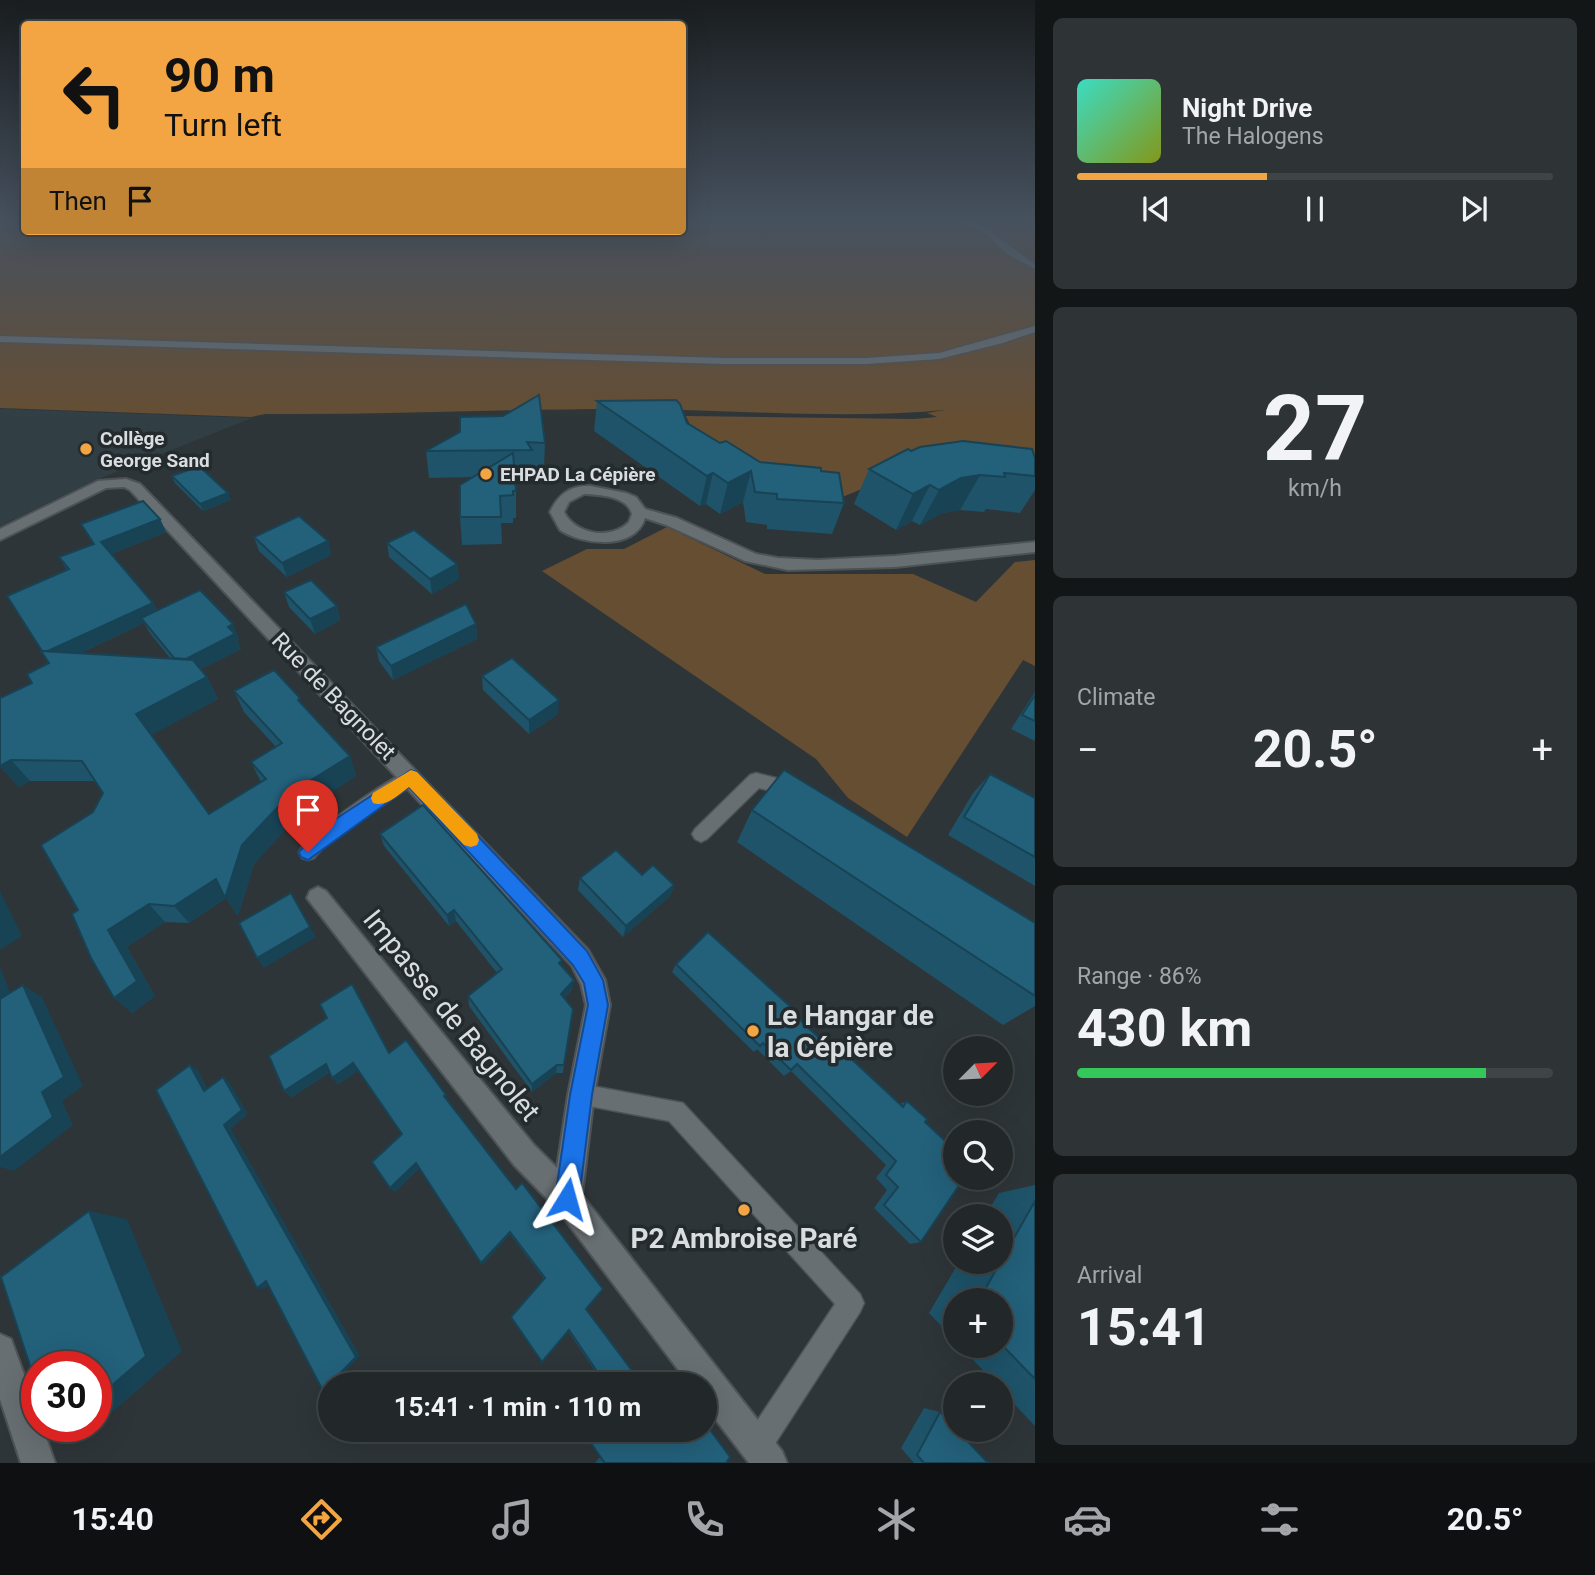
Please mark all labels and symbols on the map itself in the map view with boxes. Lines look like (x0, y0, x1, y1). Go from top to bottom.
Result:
place label: Collège George Sand (100, 427, 210, 472)
marker: Collège George Sand (78, 441, 94, 457)
place label: EHPAD La Cépière (500, 463, 656, 486)
marker: EHPAD La Cépière (478, 466, 494, 482)
street label: Rue de Bagnolet (266, 627, 401, 766)
pin (278, 780, 338, 852)
street label: Impasse de Bagnolet (356, 903, 547, 1128)
place label: Le Hangar de la Cépière (767, 999, 934, 1064)
marker: Le Hangar de la Cépière (745, 1023, 761, 1039)
north arrow (943, 1036, 1013, 1106)
position arrow (530, 1162, 604, 1236)
marker: P2 Ambroise Paré (736, 1202, 752, 1218)
place label: P2 Ambroise Paré (631, 1222, 857, 1255)
speed limit sign: 30 (21, 1351, 112, 1442)

